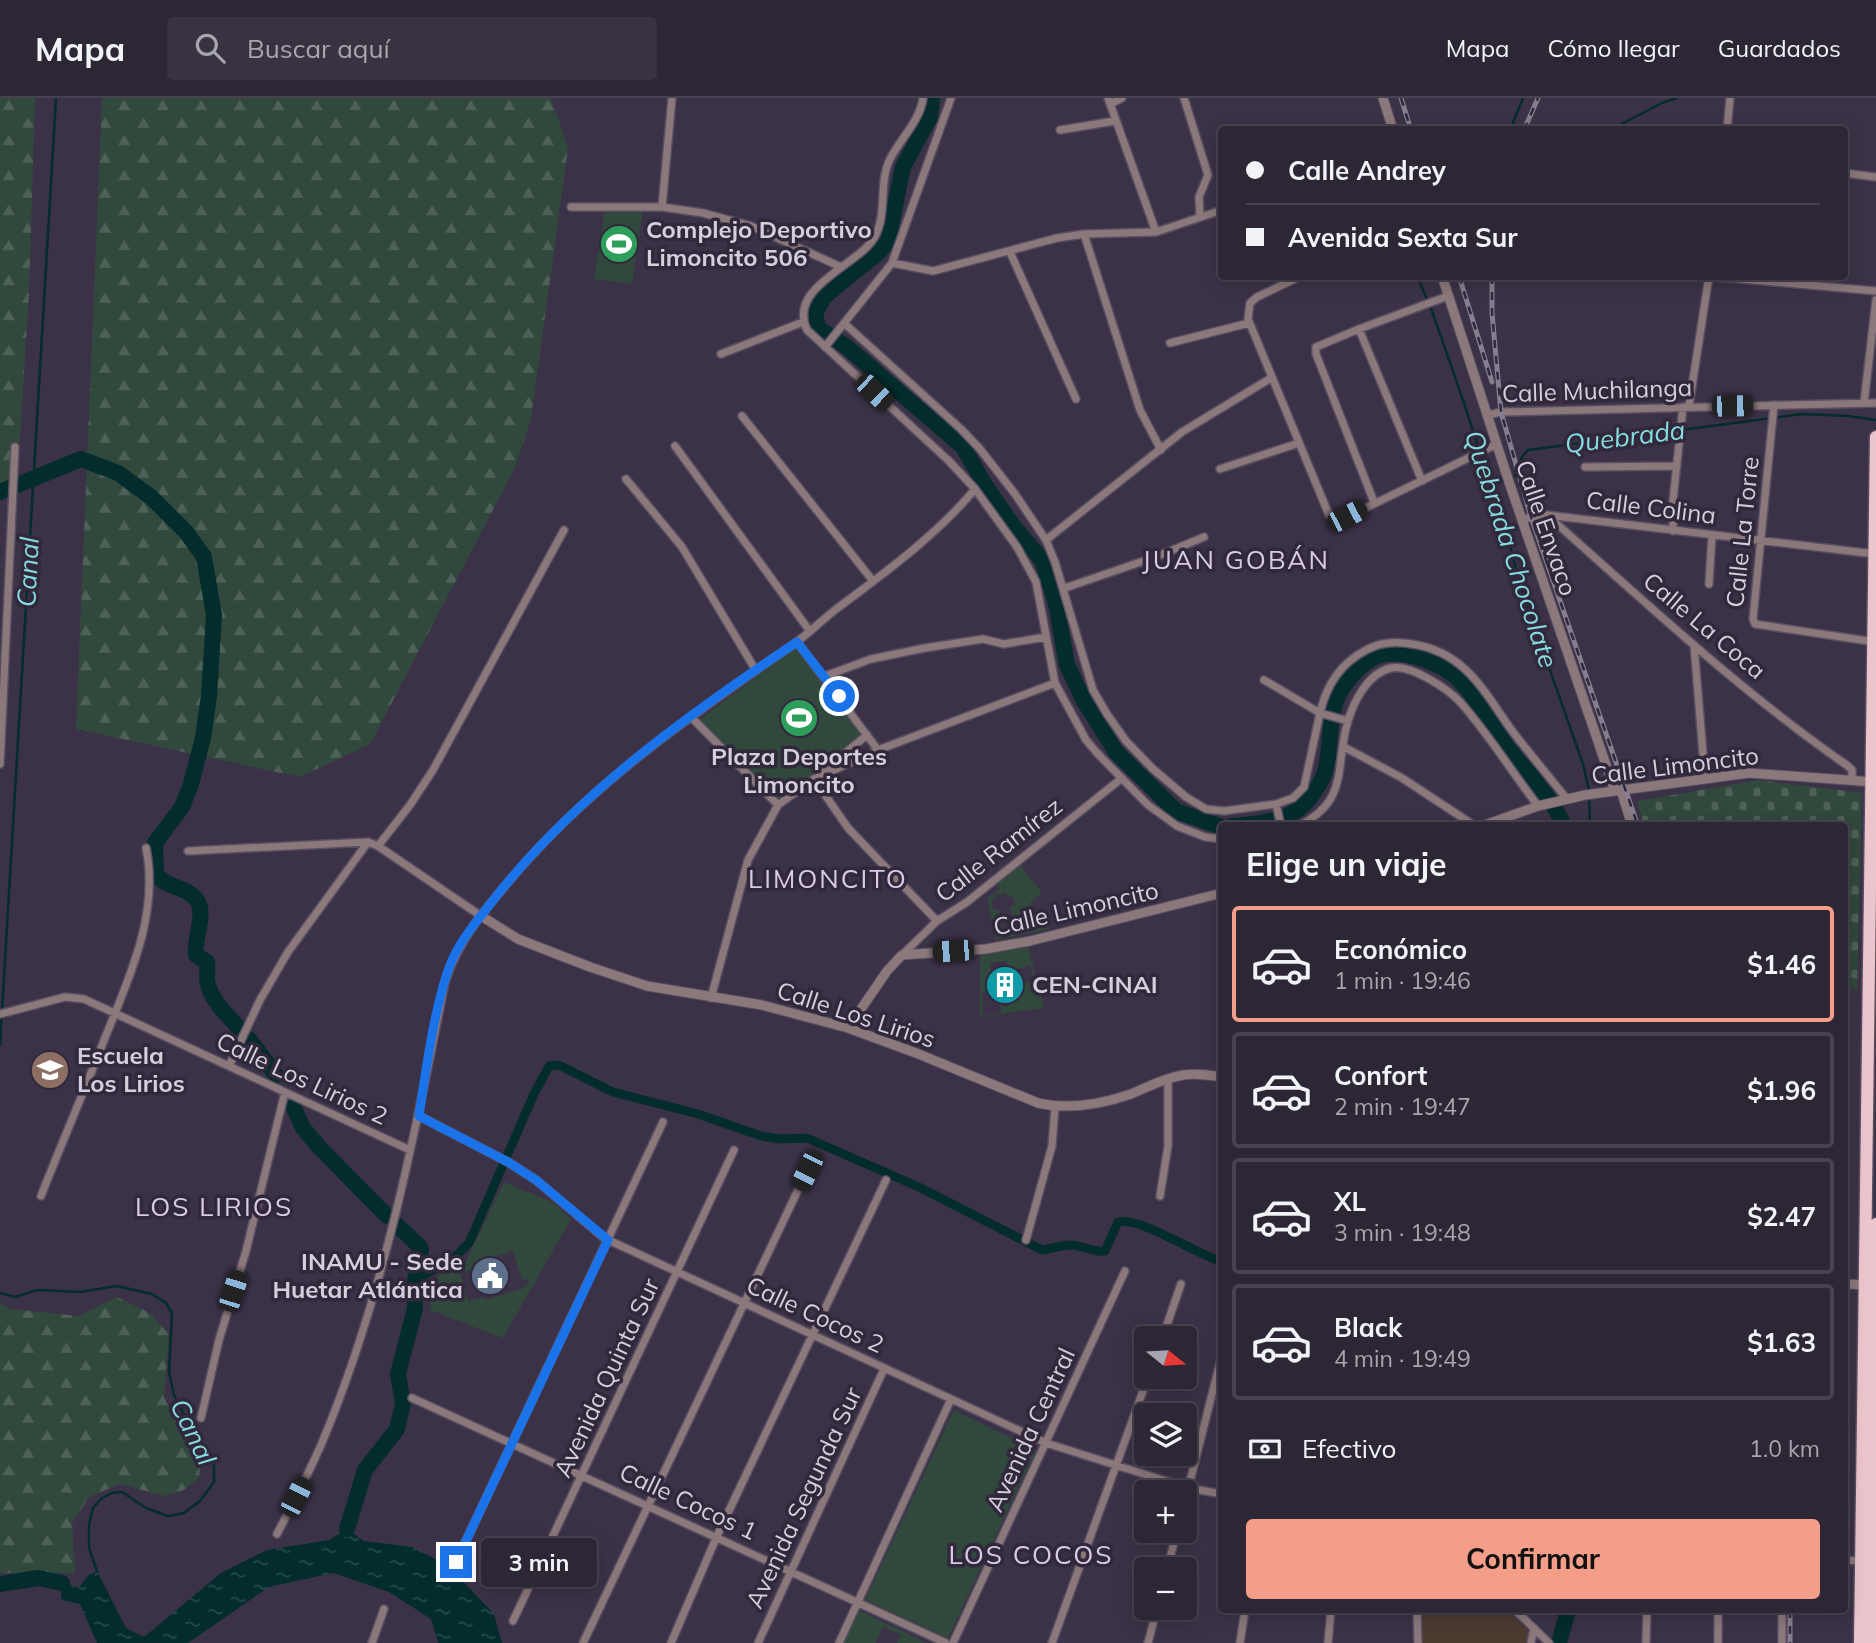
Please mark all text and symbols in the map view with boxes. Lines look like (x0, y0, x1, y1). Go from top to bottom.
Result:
search box (167, 17, 657, 80)
text: Mapa (35, 28, 125, 69)
icon: search (191, 29, 229, 67)
text: Buscar aquí (247, 32, 390, 65)
text: Mapa (1446, 33, 1509, 63)
text: Cómo llegar (1547, 33, 1680, 63)
text: Guardados (1718, 33, 1841, 63)
text: Calle Andrey (1288, 154, 1446, 187)
place label: Complejo Deportivo Limoncito 506 (646, 214, 872, 272)
text: Avenida Sexta Sur (1288, 221, 1518, 254)
sports icon: Complejo Deportivo Limoncito 506 (598, 223, 640, 265)
car (852, 370, 897, 414)
street label: Calle Muchilanga (1501, 372, 1693, 408)
car (1711, 395, 1754, 417)
water label: Quebrada (1563, 413, 1687, 460)
water label: Quebrada Chocolate (1457, 426, 1565, 672)
street label: Calle La Torre (1719, 455, 1765, 609)
street label: Calle Envaco (1510, 456, 1584, 599)
street label: Calle Colina (1585, 484, 1718, 530)
car (1324, 497, 1371, 535)
water label: Canal (9, 535, 46, 608)
district label: JUAN GOBÁN (1142, 543, 1330, 576)
street label: Calle La Coca (1637, 565, 1772, 685)
route start (823, 680, 855, 712)
sports icon: Plaza Deportes Limoncito (778, 697, 820, 739)
street label: Calle Limoncito (1589, 740, 1760, 790)
place label: Plaza Deportes Limoncito (711, 741, 887, 799)
street label: Calle Ramírez (929, 790, 1068, 908)
text: Elige un viaje (1246, 844, 1447, 884)
district label: LIMONCITO (748, 862, 908, 895)
street label: Calle Limoncito (990, 874, 1161, 942)
icon: car (1250, 933, 1313, 996)
text: Económico (1334, 933, 1467, 966)
car (932, 939, 975, 963)
text: $1.46 (1747, 948, 1816, 981)
building icon: CEN-CINAI (984, 964, 1026, 1006)
text: 1 min · 19:46 (1334, 966, 1471, 995)
place label: CEN-CINAI (1032, 969, 1158, 999)
street label: Calle Los Lirios (773, 974, 939, 1054)
street label: Calle Los Lirios 2 (212, 1025, 393, 1131)
place label: Escuela Los Lirios (77, 1040, 185, 1098)
school or university icon: Escuela Los Lirios (29, 1049, 71, 1091)
icon: car (1250, 1059, 1313, 1122)
text: Confort (1334, 1059, 1427, 1092)
text: $1.96 (1747, 1074, 1816, 1107)
text: 2 min · 19:47 (1334, 1092, 1471, 1121)
car (789, 1148, 826, 1194)
icon: car (1250, 1185, 1313, 1248)
text: XL (1334, 1185, 1366, 1218)
district label: LOS LIRIOS (135, 1190, 293, 1223)
text: $2.47 (1747, 1200, 1816, 1233)
text: 3 min · 19:48 (1334, 1218, 1471, 1247)
place label: INAMU - Sede Huetar Atlántica (272, 1246, 463, 1304)
public building icon: INAMU - Sede Huetar Atlántica (469, 1255, 511, 1297)
car (217, 1268, 250, 1314)
street label: Calle Cocos 2 (742, 1269, 889, 1359)
street label: Avenida Quinta Sur (547, 1273, 665, 1482)
icon: car (1250, 1311, 1313, 1374)
text: Black (1334, 1311, 1402, 1344)
north arrow (1134, 1326, 1197, 1390)
map controls (1134, 1326, 1197, 1620)
text: $1.63 (1747, 1326, 1816, 1359)
street label: Avenida Central (979, 1343, 1081, 1516)
text: 4 min · 19:49 (1334, 1344, 1471, 1373)
street label: Avenida Segunda Sur (739, 1382, 868, 1613)
water label: Canal (163, 1393, 224, 1471)
button: layers (1134, 1403, 1197, 1466)
icon: cash (1246, 1430, 1284, 1468)
text: Efectivo (1302, 1432, 1396, 1465)
text: 1.0 km (1749, 1434, 1820, 1463)
street label: Calle Cocos 1 (615, 1456, 762, 1546)
car (278, 1474, 315, 1520)
button: + (1134, 1480, 1197, 1543)
button: Confirmar (1246, 1519, 1820, 1599)
callout: 3 min (480, 1538, 596, 1586)
district label: LOS COCOS (948, 1538, 1114, 1571)
route end (440, 1546, 472, 1578)
text: 3 min (509, 1548, 569, 1577)
button: − (1134, 1557, 1197, 1620)

